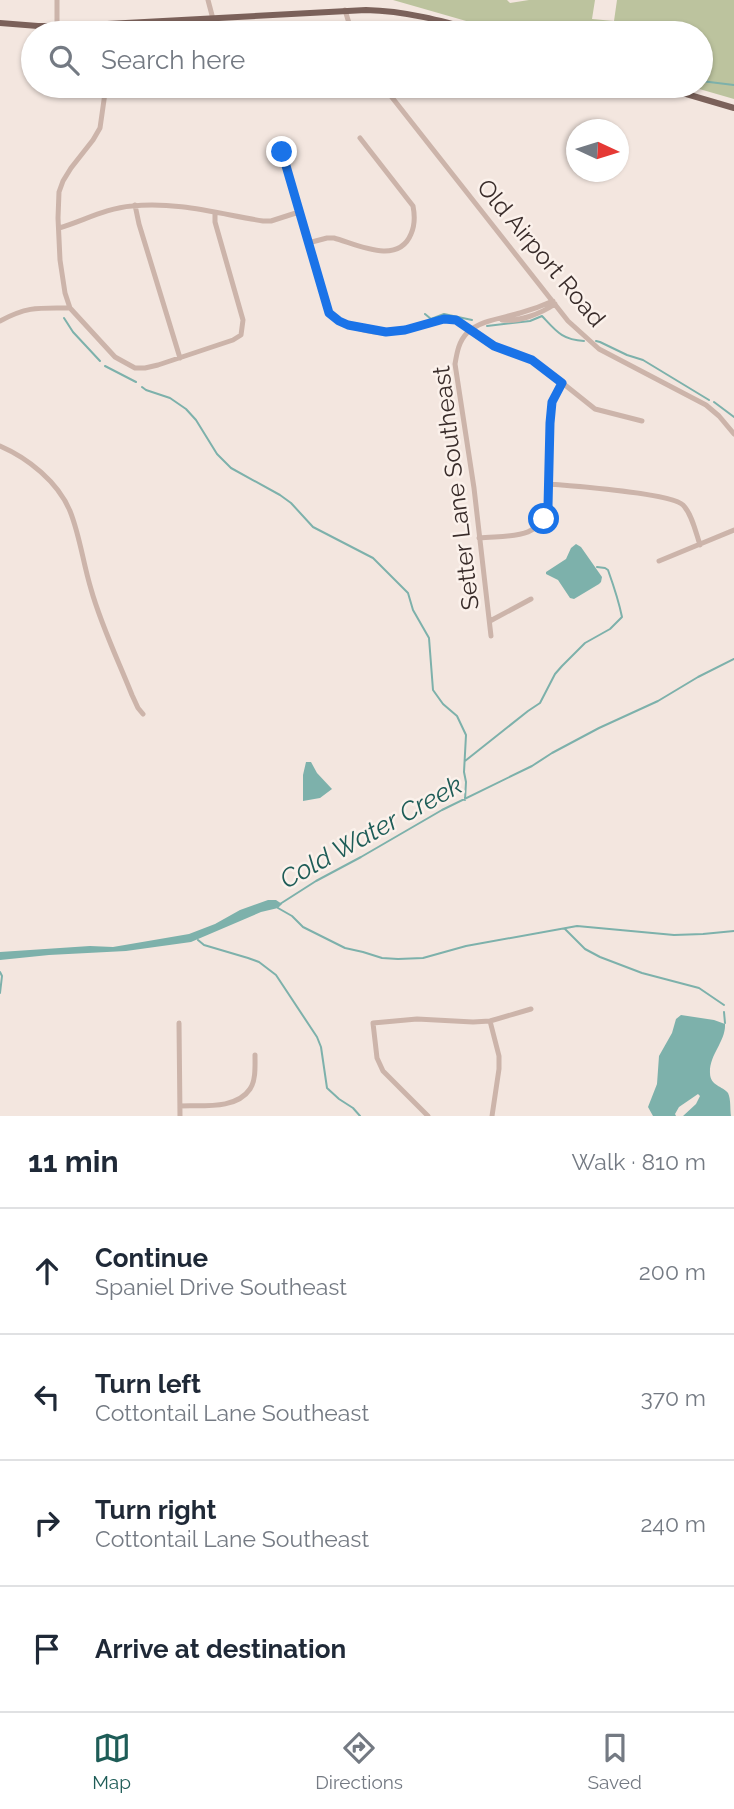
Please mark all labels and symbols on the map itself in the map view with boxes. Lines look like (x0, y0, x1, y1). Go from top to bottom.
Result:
north arrow (566, 119, 629, 182)
route end (266, 136, 297, 167)
street label: Old Airport Road (471, 173, 612, 332)
street label: Setter Lane Southeast (426, 364, 485, 612)
route start (528, 503, 559, 534)
water label: Cold Water Creek (275, 769, 468, 895)

